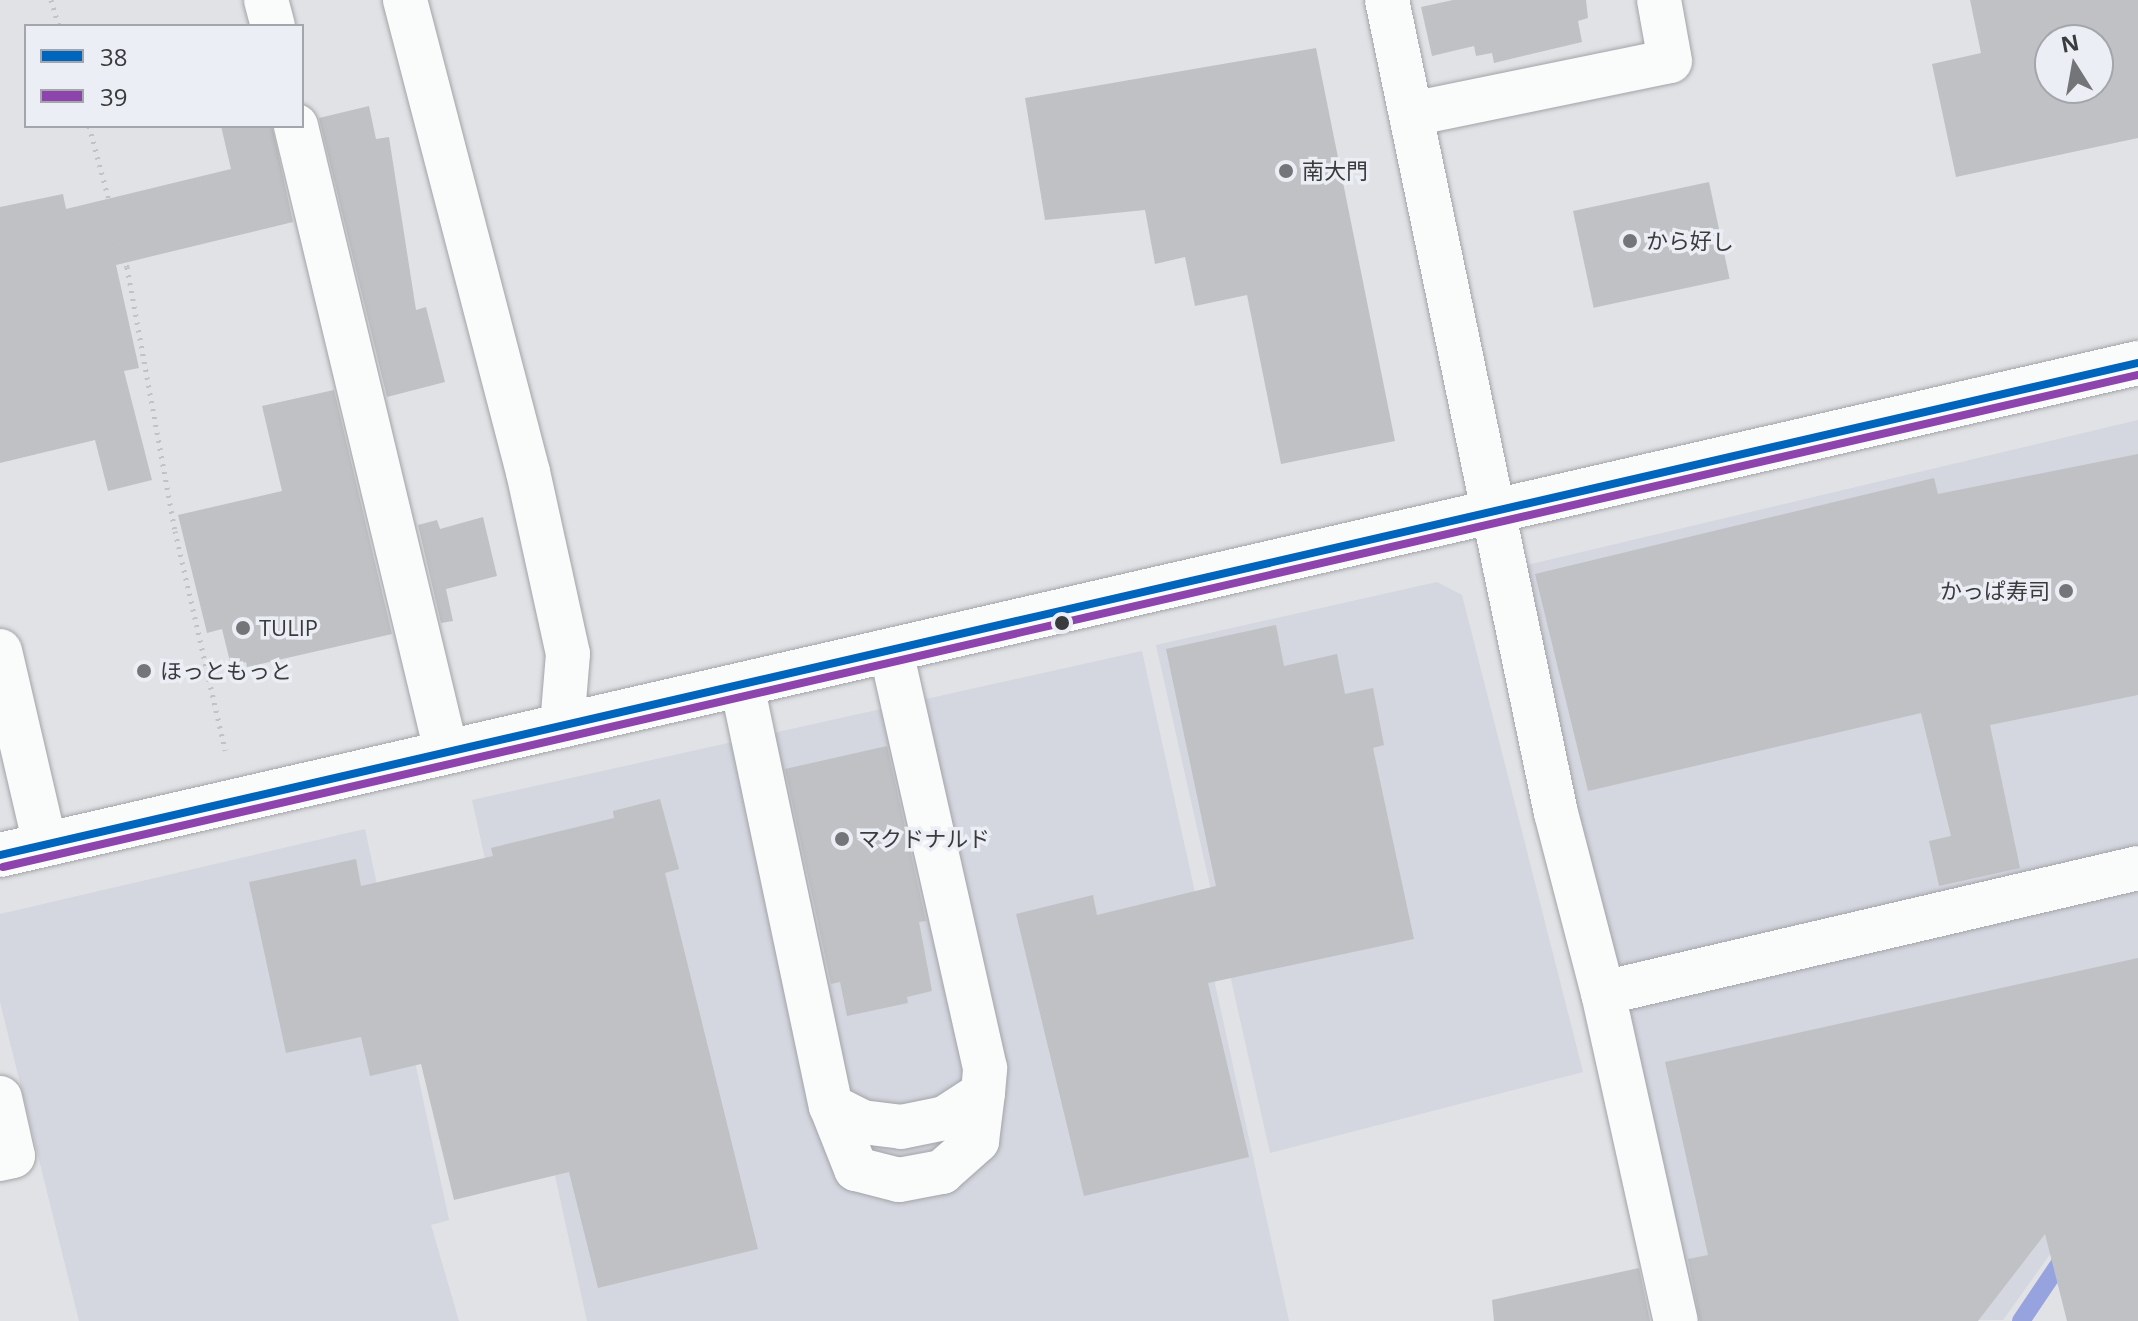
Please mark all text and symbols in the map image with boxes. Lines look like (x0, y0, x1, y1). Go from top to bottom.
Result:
legend (24, 24, 304, 128)
north arrow (2034, 24, 2114, 104)
text: N (2058, 26, 2081, 59)
text: 38 (100, 40, 127, 73)
text: 39 (100, 80, 127, 113)
place label: 南大門 (1302, 158, 1368, 184)
marker: 南大門 (1277, 162, 1295, 180)
place label: から好し (1646, 228, 1734, 254)
marker: から好し (1621, 232, 1639, 250)
place label: かっぱ寿司 (1940, 578, 2050, 604)
marker: かっぱ寿司 (2057, 582, 2075, 600)
place label: TULIP (259, 615, 318, 641)
unlabelled marker (1054, 615, 1070, 631)
marker: TULIP (234, 619, 252, 637)
place label: ほっともっと (160, 658, 292, 684)
marker: ほっともっと (135, 662, 153, 680)
place label: マクドナルド (858, 826, 990, 852)
marker: マクドナルド (833, 830, 851, 848)

